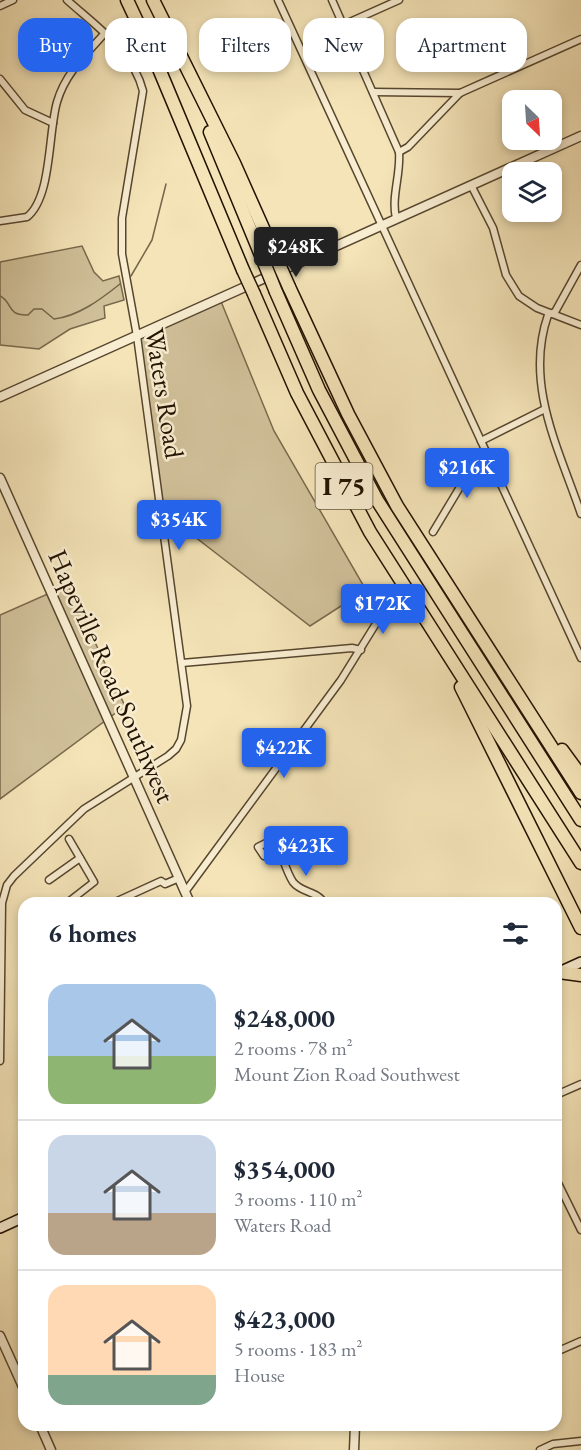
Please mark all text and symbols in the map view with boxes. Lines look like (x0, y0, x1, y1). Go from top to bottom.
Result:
chip: Buy (18, 18, 93, 72)
chip: Rent (105, 18, 187, 72)
chip: Filters (199, 18, 291, 72)
chip: New (303, 18, 384, 72)
chip: Apartment (396, 18, 527, 72)
north arrow (502, 90, 562, 150)
map controls (502, 90, 562, 222)
button: layers (502, 162, 562, 222)
pin: $248K (254, 227, 338, 278)
text: $248K (268, 233, 324, 259)
street label: Waters Road (137, 325, 193, 461)
pin: $216K (425, 448, 509, 499)
text: $216K (439, 454, 495, 480)
road number: I 75 (316, 463, 372, 509)
pin: $354K (137, 500, 221, 551)
text: $354K (151, 506, 207, 532)
street label: Hapeville Road Southwest (40, 544, 184, 809)
pin: $172K (341, 584, 425, 635)
text: $172K (355, 590, 411, 616)
pin: $422K (242, 728, 326, 779)
text: $422K (256, 734, 312, 760)
pin: $423K (264, 826, 348, 877)
text: $423K (278, 832, 334, 858)
text: 6 homes (48, 916, 137, 950)
icon: filters (499, 917, 532, 950)
text: $248,000 (234, 1001, 335, 1035)
icon: home (96, 1008, 168, 1080)
text: 2 rooms · 78 m² (234, 1035, 353, 1061)
text: Mount Zion Road Southwest (234, 1061, 460, 1087)
text: $354,000 (234, 1152, 335, 1186)
icon: home (96, 1159, 168, 1231)
text: 3 rooms · 110 m² (234, 1186, 362, 1212)
text: Waters Road (234, 1212, 331, 1238)
text: $423,000 (234, 1302, 335, 1336)
icon: home (96, 1309, 168, 1381)
text: 5 rooms · 183 m² (234, 1336, 362, 1362)
text: House (234, 1362, 285, 1388)

